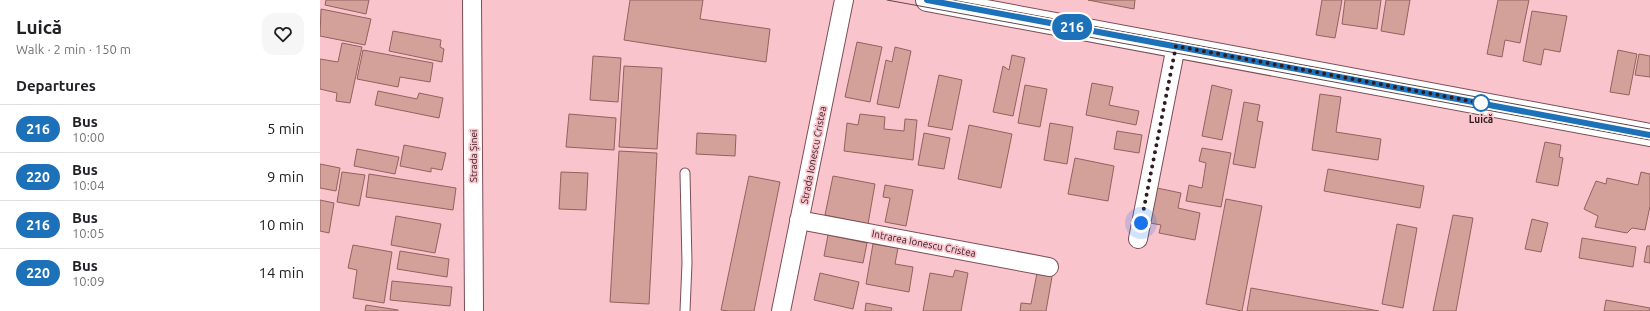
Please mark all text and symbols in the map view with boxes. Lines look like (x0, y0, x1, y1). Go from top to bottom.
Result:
button: heart (262, 13, 304, 55)
line badge: 216 (1049, 14, 1095, 40)
text: Luică (16, 16, 62, 38)
text: 216 (1060, 19, 1084, 35)
text: Walk · 2 min · 150 m (16, 42, 131, 56)
text: Departures (16, 77, 96, 94)
marker: Luică (1472, 94, 1490, 112)
street label: Strada Ionescu Cristea (799, 105, 828, 205)
text: Bus (72, 113, 98, 130)
place label: Luică (1469, 114, 1493, 125)
text: 5 min (267, 120, 304, 137)
text: 216 (26, 121, 50, 137)
text: 10:00 (72, 130, 105, 144)
street label: Strada Șinei (468, 130, 479, 182)
text: Bus (72, 161, 98, 178)
text: 9 min (267, 168, 304, 185)
text: 220 (26, 169, 50, 185)
text: 10:04 (72, 178, 105, 192)
text: Bus (72, 209, 98, 226)
your location (1131, 213, 1151, 233)
text: 10 min (258, 216, 304, 233)
text: 216 (26, 217, 50, 233)
text: 10:05 (72, 226, 105, 240)
street label: Intrarea Ionescu Cristea (871, 228, 977, 259)
text: Bus (72, 257, 98, 274)
text: 14 min (258, 264, 304, 281)
text: 220 (26, 265, 50, 281)
text: 10:09 (72, 274, 105, 288)

